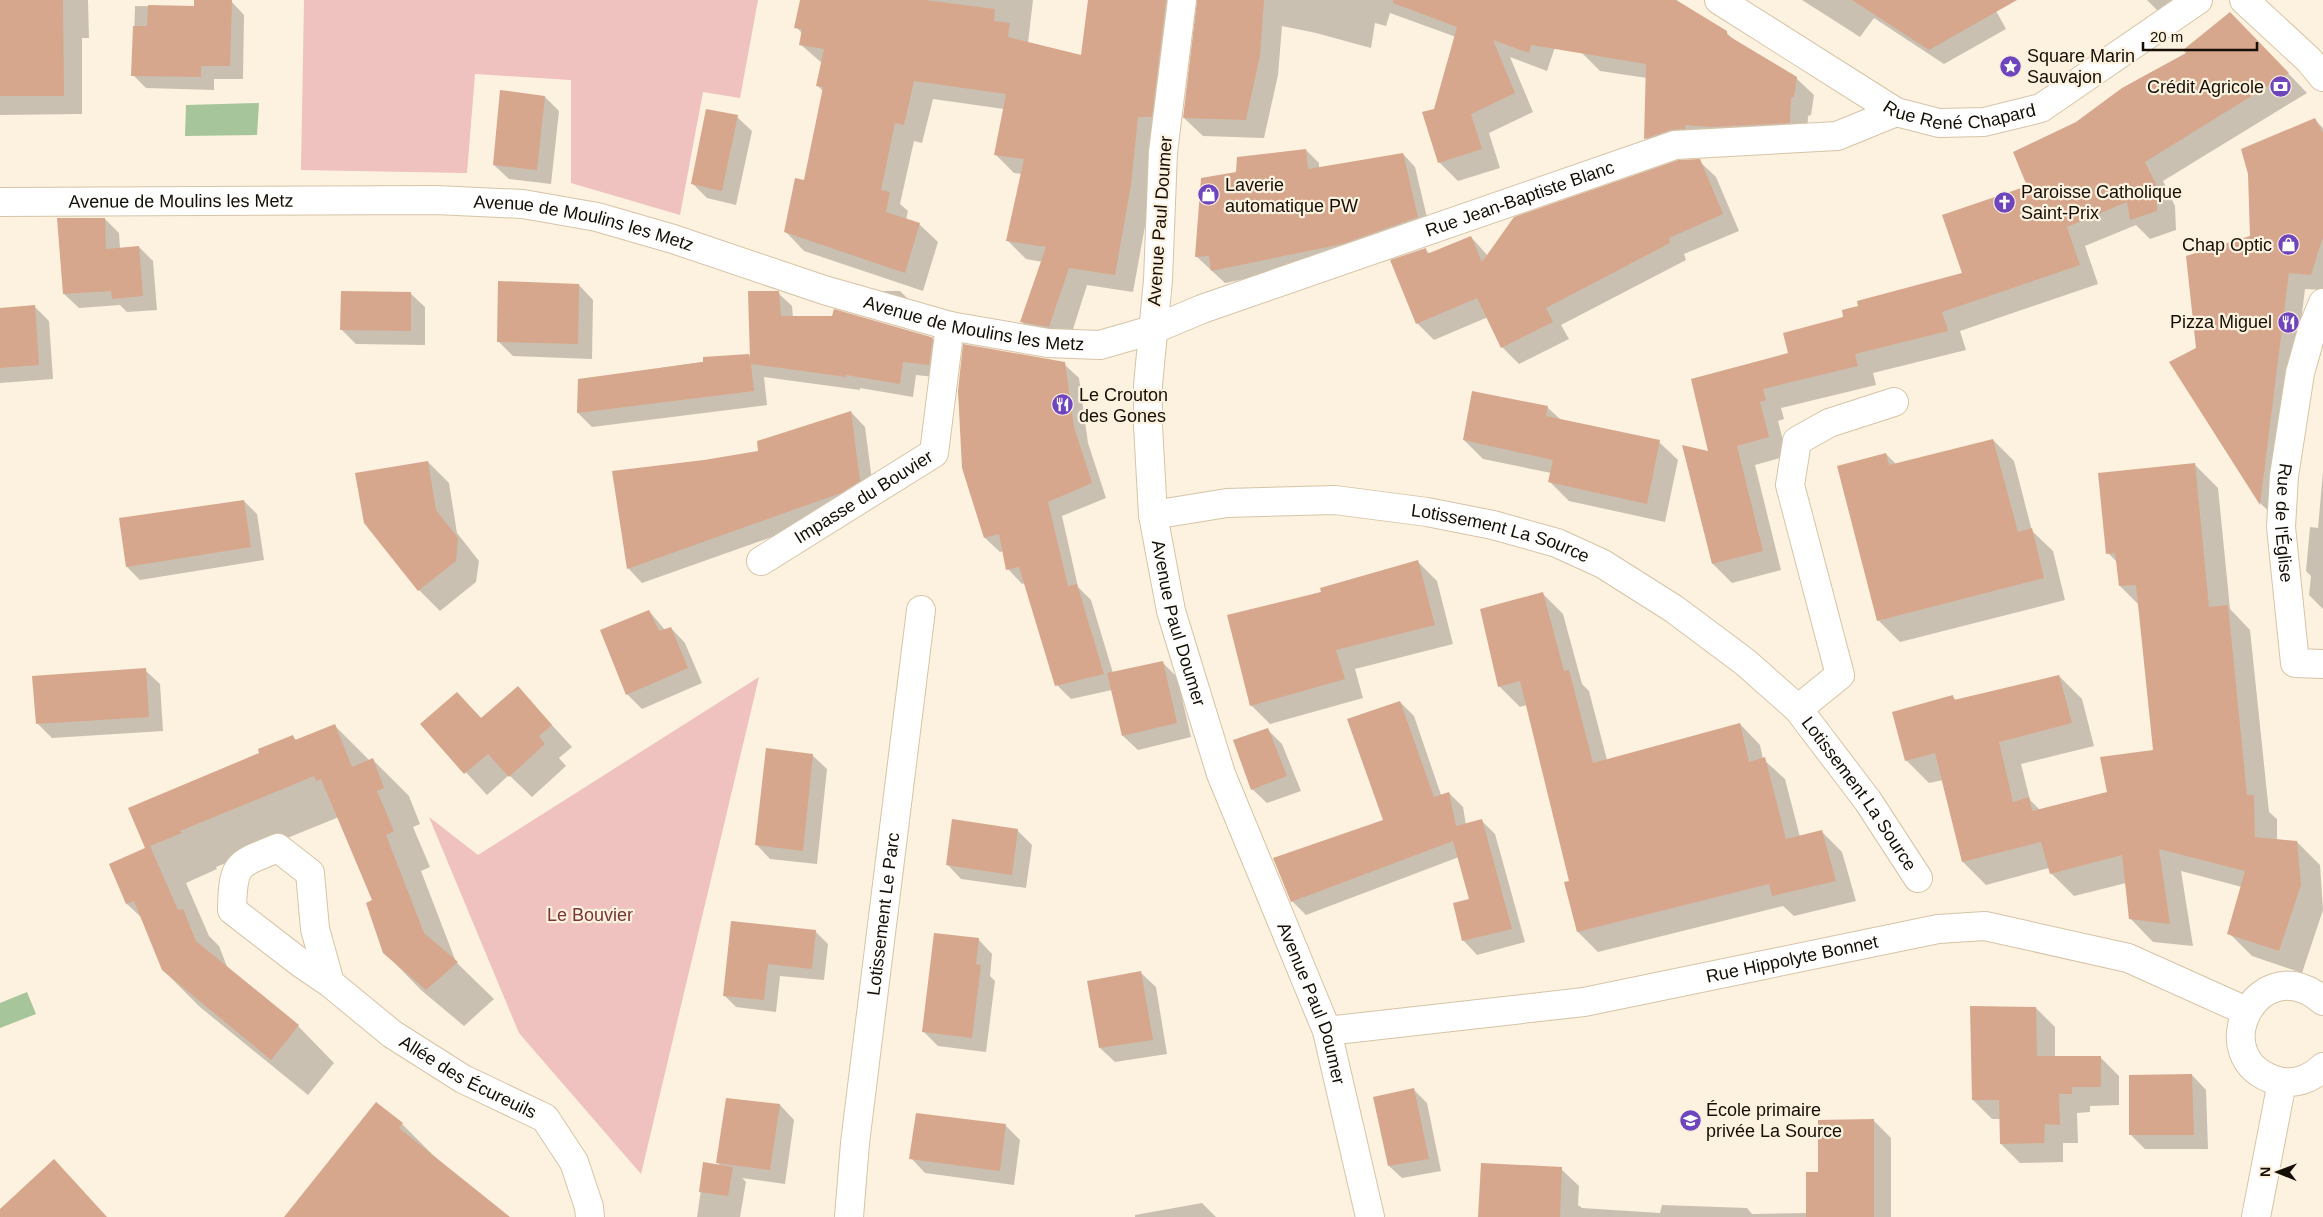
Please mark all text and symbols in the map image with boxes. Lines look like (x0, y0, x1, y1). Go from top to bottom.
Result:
scale bar (2143, 20, 2257, 52)
text: 20 m (2150, 28, 2183, 45)
place label: Square Marin Sauvajon (2027, 46, 2135, 87)
place icon: Square Marin Sauvajon (1999, 54, 2023, 78)
bank icon: Crédit Agricole (2268, 75, 2292, 99)
place label: Crédit Agricole (2147, 77, 2264, 97)
street label: Rue René Chapard (1880, 97, 2038, 134)
street label: Avenue Paul Doumer (1144, 135, 1176, 307)
street label: Rue Jean-Baptiste Blanc (1423, 157, 1617, 241)
place label: Laverie automatique PW (1225, 175, 1358, 216)
place label: Paroisse Catholique Saint-Prix (2021, 182, 2182, 223)
shop icon: Laverie automatique PW (1197, 183, 1221, 207)
church icon: Paroisse Catholique Saint-Prix (1993, 190, 2017, 214)
street label: Avenue de Moulins les Metz (68, 191, 294, 212)
street label: Avenue de Moulins les Metz (473, 192, 696, 255)
shop icon: Chap Optic (2276, 233, 2300, 257)
place label: Chap Optic (2182, 235, 2272, 255)
street label: Avenue de Moulins les Metz (861, 292, 1085, 354)
restaurant icon: Pizza Miguel (2276, 310, 2300, 334)
place label: Pizza Miguel (2170, 312, 2272, 332)
place label: Le Crouton des Gones (1079, 385, 1168, 426)
restaurant icon: Le Crouton des Gones (1051, 393, 1075, 417)
street label: Impasse du Bouvier (791, 446, 936, 548)
street label: Rue de l'Église (2271, 462, 2297, 583)
street label: Lotissement La Source (1410, 500, 1593, 566)
street label: Avenue Paul Doumer (1148, 538, 1210, 708)
street label: Lotissement La Source (1797, 713, 1920, 874)
street label: Lotissement Le Parc (863, 831, 903, 997)
park label: Le Bouvier (547, 905, 633, 925)
street label: Avenue Paul Doumer (1273, 919, 1349, 1086)
street label: Rue Hippolyte Bonnet (1704, 932, 1880, 987)
street label: Allée des Écureuils (396, 1031, 540, 1122)
place label: École primaire privée La Source (1706, 1100, 1842, 1141)
school or university icon: École primaire privée La Source (1678, 1108, 1702, 1132)
north arrow (2253, 1147, 2303, 1197)
text: N (2257, 1167, 2273, 1177)

